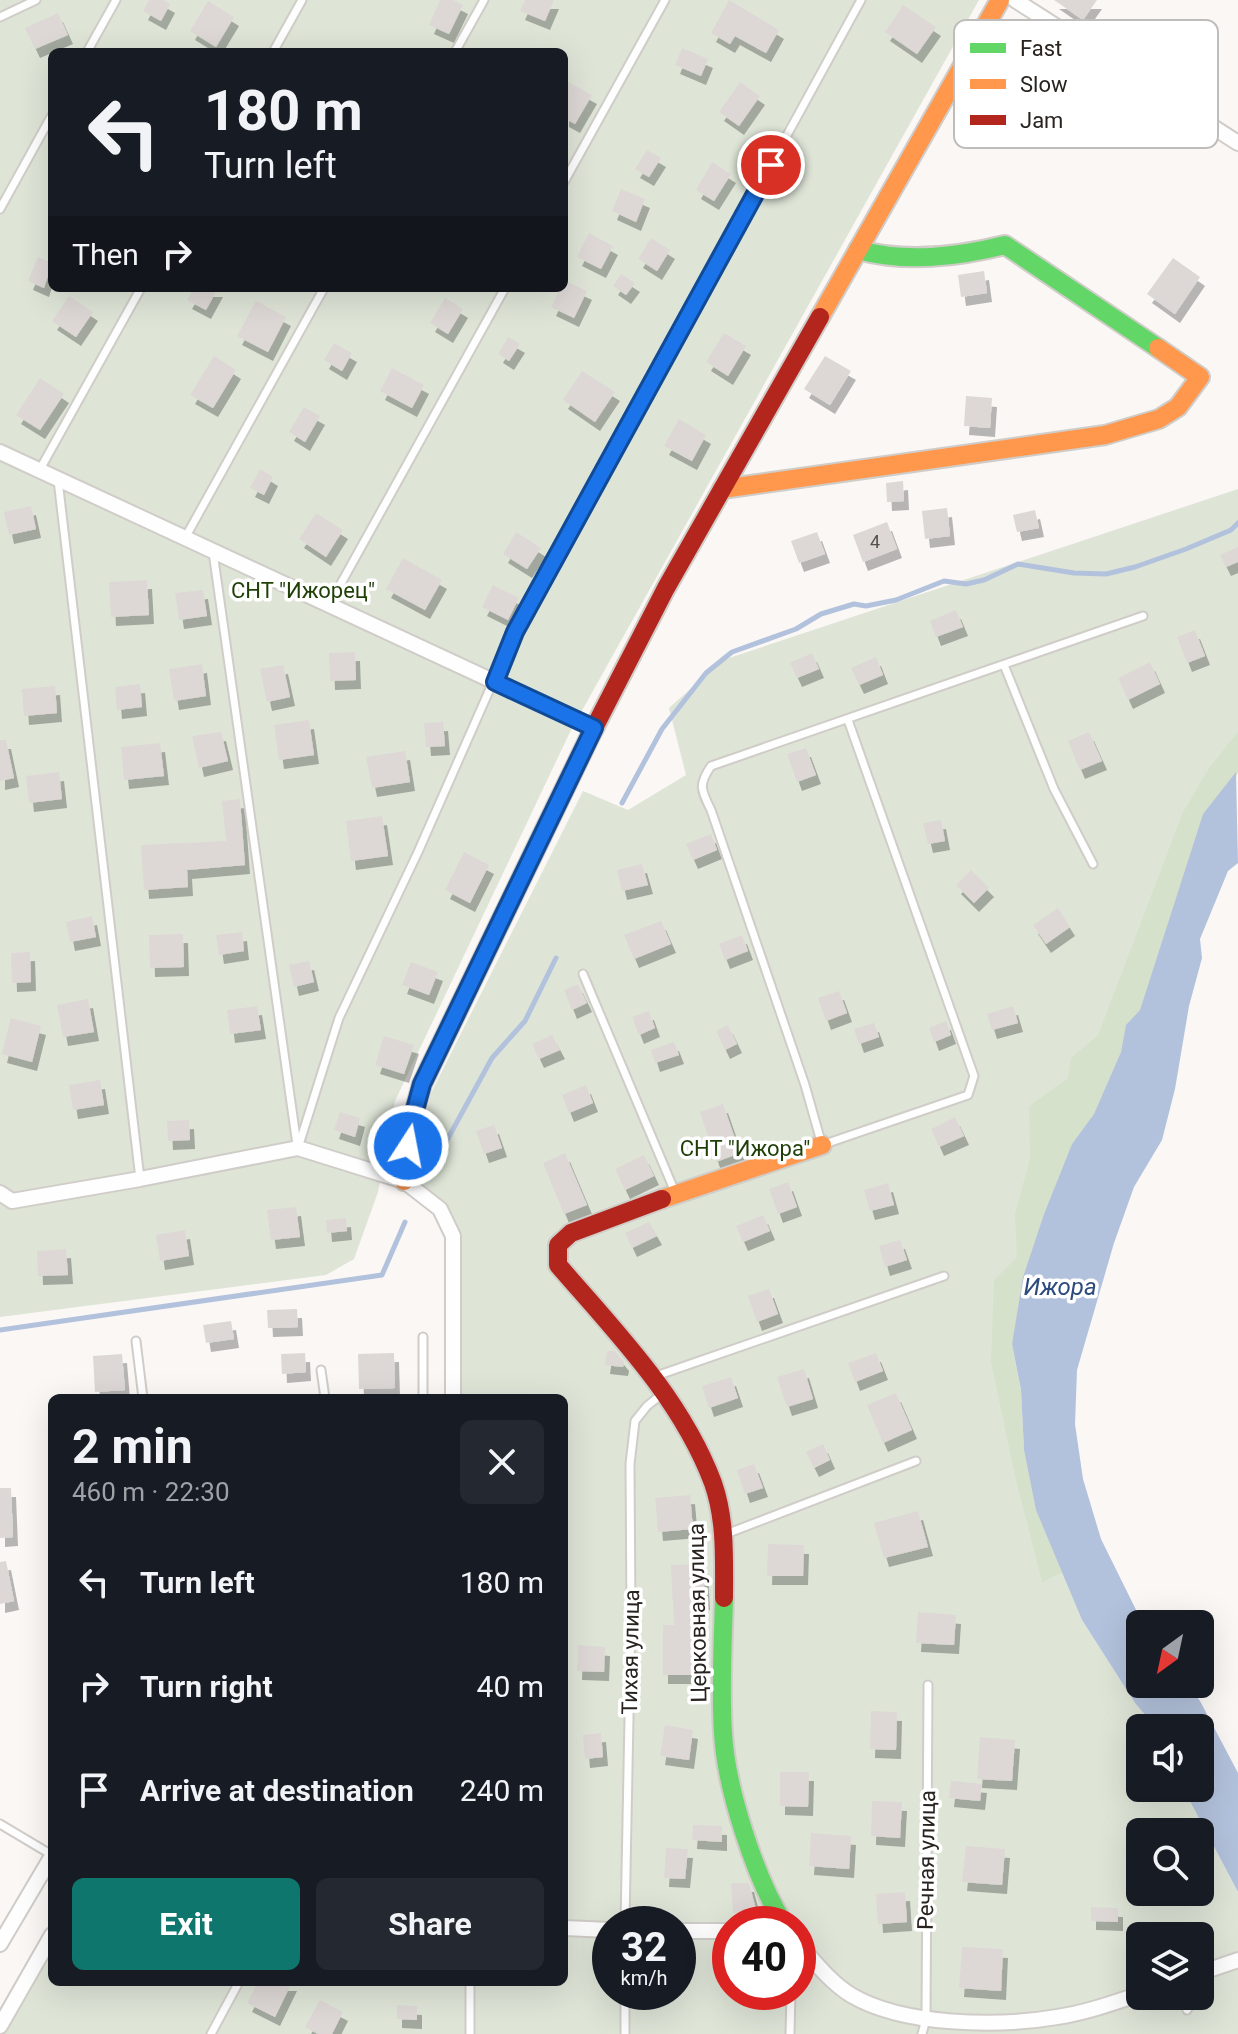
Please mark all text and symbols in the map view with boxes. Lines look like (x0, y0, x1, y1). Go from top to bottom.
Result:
legend (954, 20, 1218, 148)
text: Fast (1020, 36, 1062, 61)
text: Slow (1020, 72, 1068, 97)
text: 180 m (204, 78, 363, 144)
icon: left (72, 80, 176, 184)
text: Jam (1020, 108, 1063, 133)
pin (737, 131, 805, 199)
icon: arrive (749, 143, 793, 187)
text: Turn left (204, 145, 337, 187)
icon: right (155, 232, 199, 276)
text: Then (72, 237, 139, 272)
house number: 4 (870, 531, 880, 552)
park label: СНТ "Ижорец" (231, 578, 375, 603)
position arrow (366, 1104, 450, 1188)
park label: СНТ "Ижора" (680, 1136, 810, 1161)
water label: Ижора (1023, 1273, 1097, 1301)
text: 2 min (72, 1418, 193, 1475)
button: close (460, 1420, 544, 1504)
text: 460 m · 22:30 (72, 1477, 230, 1507)
street label: Церковная улица (683, 1523, 712, 1703)
icon: left (72, 1560, 116, 1604)
text: Turn left (140, 1565, 255, 1600)
text: 180 m (460, 1565, 544, 1600)
street label: Тихая улица (617, 1589, 644, 1715)
north arrow (1126, 1610, 1214, 1698)
map controls (1126, 1610, 1214, 2010)
icon: right (72, 1664, 116, 1708)
text: Turn right (140, 1669, 273, 1704)
text: 40 m (477, 1669, 544, 1704)
button: sound (1126, 1714, 1214, 1802)
icon: arrive (72, 1768, 116, 1812)
text: Arrive at destination (140, 1773, 414, 1808)
text: 240 m (460, 1773, 544, 1808)
street label: Речная улица (913, 1790, 940, 1930)
button: search (1126, 1818, 1214, 1906)
button: Exit (72, 1878, 300, 1970)
button: Share (316, 1878, 544, 1970)
speed limit sign: 40 (712, 1906, 816, 2010)
button: layers (1126, 1922, 1214, 2010)
text: 32 (621, 1924, 667, 1971)
text: km/h (621, 1966, 667, 1990)

